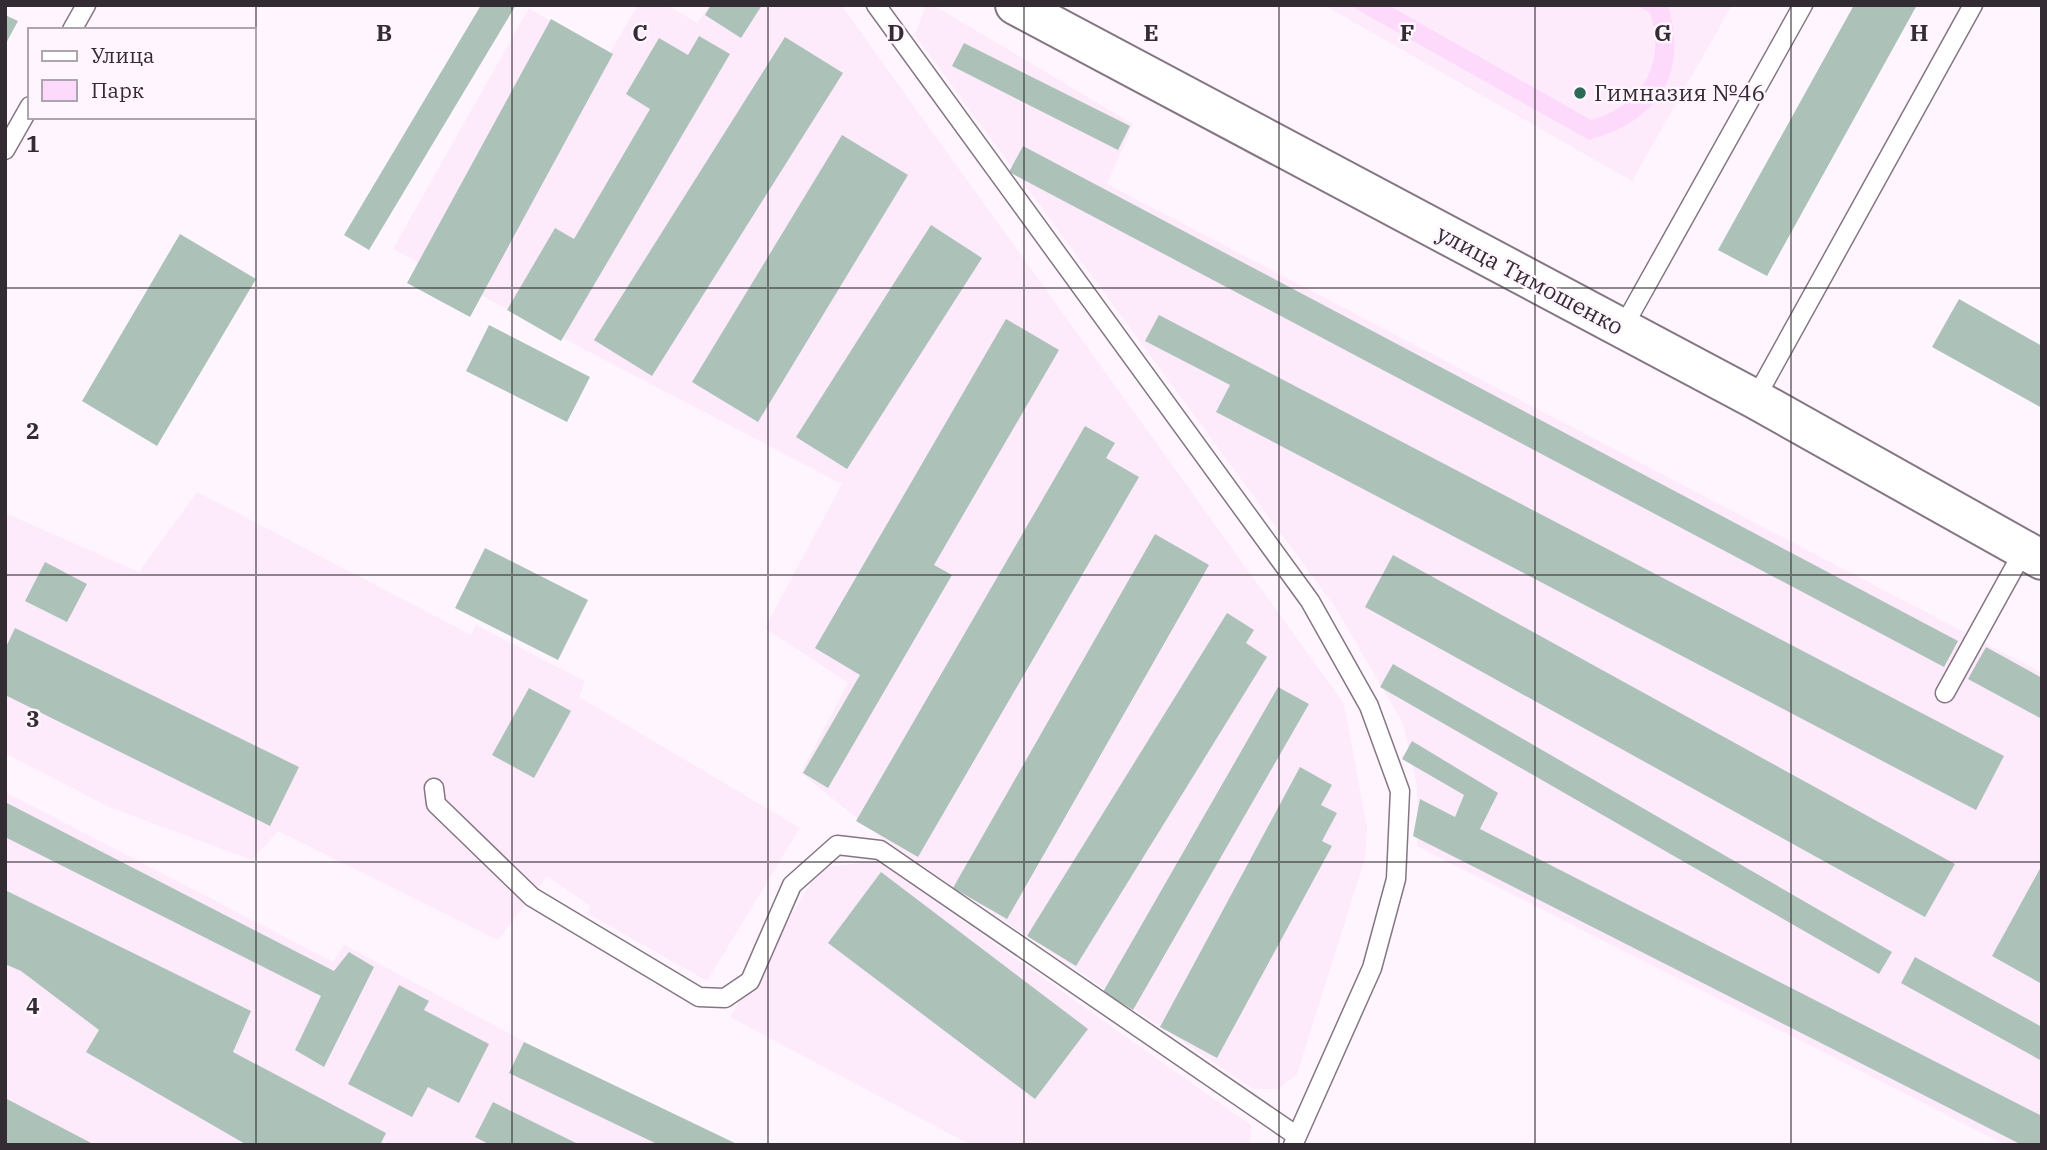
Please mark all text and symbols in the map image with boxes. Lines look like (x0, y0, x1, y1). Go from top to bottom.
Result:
text: B (376, 17, 392, 47)
text: C (632, 17, 648, 47)
text: D (887, 17, 905, 47)
text: E (1143, 17, 1159, 47)
text: F (1400, 17, 1414, 47)
text: G (1654, 17, 1672, 47)
text: H (1910, 17, 1928, 47)
legend (28, 28, 256, 119)
text: Улица (91, 41, 155, 69)
text: Парк (91, 76, 144, 104)
place label: Гимназия №46 (1594, 77, 1765, 107)
marker: Гимназия №46 (1572, 85, 1588, 101)
text: 1 (26, 128, 40, 158)
street label: улица Тимошенко (1432, 217, 1629, 341)
text: 2 (26, 415, 40, 445)
text: 3 (26, 703, 40, 733)
text: 4 (26, 990, 40, 1020)

